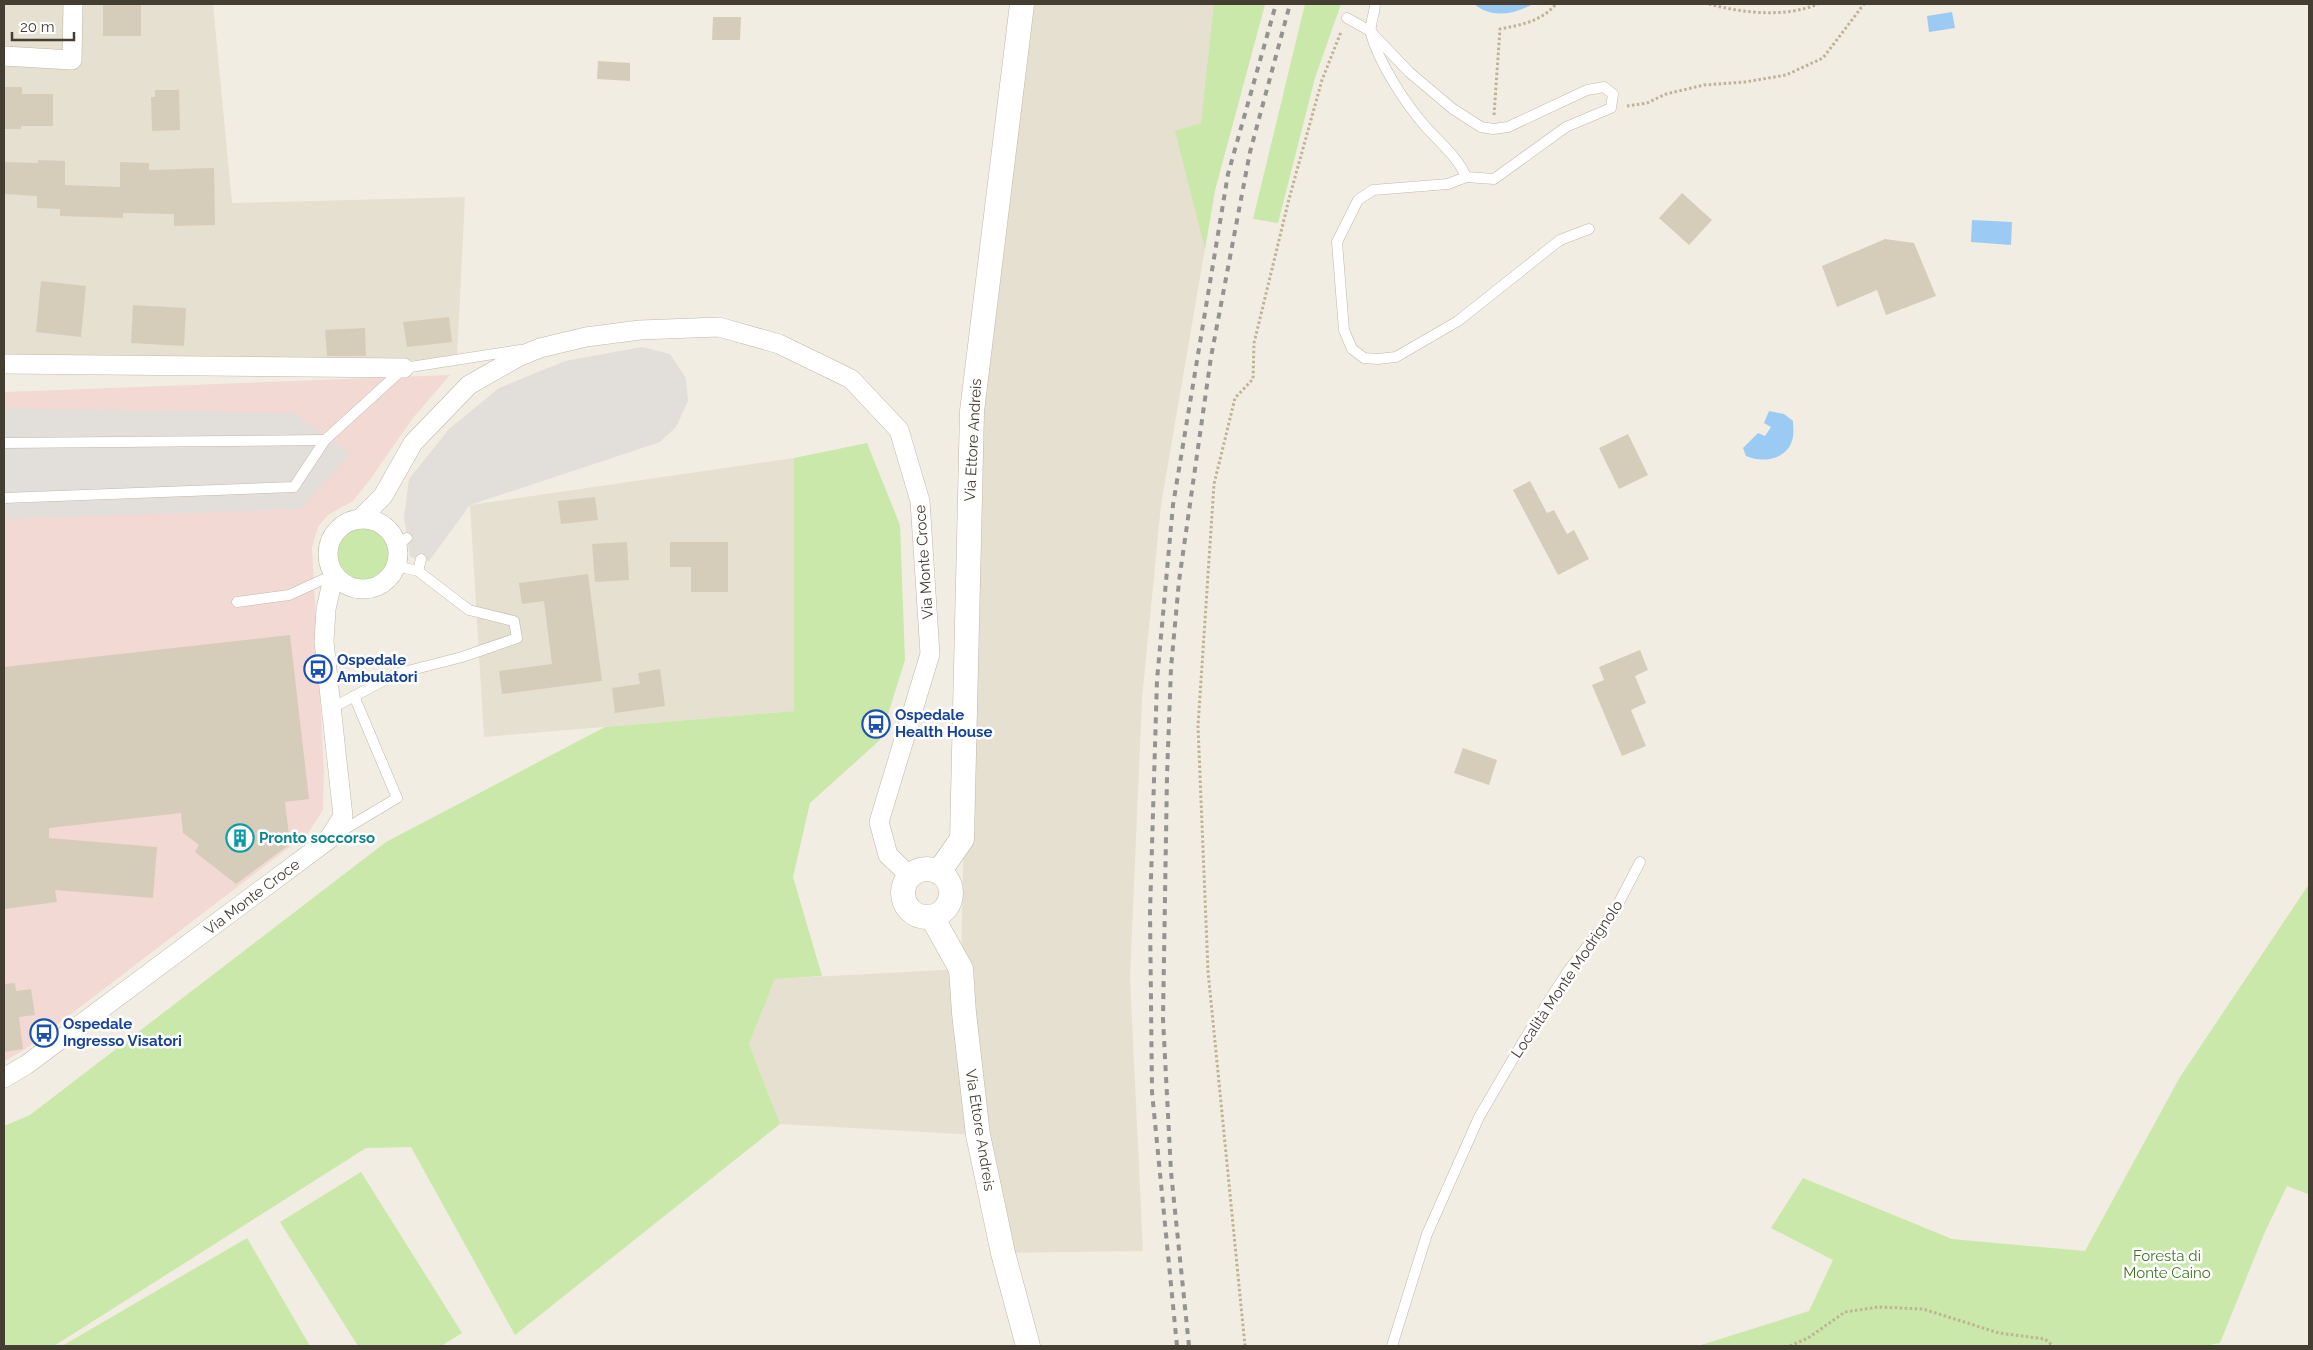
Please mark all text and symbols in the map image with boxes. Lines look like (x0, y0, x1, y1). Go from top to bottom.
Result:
scale bar (12, 10, 75, 42)
text: 20 m (20, 18, 55, 36)
street label: Via Ettore Andreis (961, 378, 985, 502)
street label: Via Monte Croce (911, 504, 937, 620)
place label: Ospedale Ambulatori (337, 651, 418, 686)
bus stop icon: Ospedale Ambulatori (303, 654, 333, 684)
place label: Ospedale Health House (895, 706, 993, 741)
bus stop icon: Ospedale Health House (861, 709, 891, 739)
building icon: Pronto soccorso (225, 823, 255, 853)
place label: Pronto soccorso (259, 829, 375, 847)
street label: Via Monte Croce (201, 855, 303, 939)
street label: Località Monte Modrignolo (1507, 897, 1627, 1061)
place label: Ospedale Ingresso Visatori (63, 1015, 182, 1050)
bus stop icon: Ospedale Ingresso Visatori (29, 1018, 59, 1048)
street label: Via Ettore Andreis (961, 1068, 999, 1192)
park label: Foresta di Monte Caino (2123, 1247, 2211, 1282)

